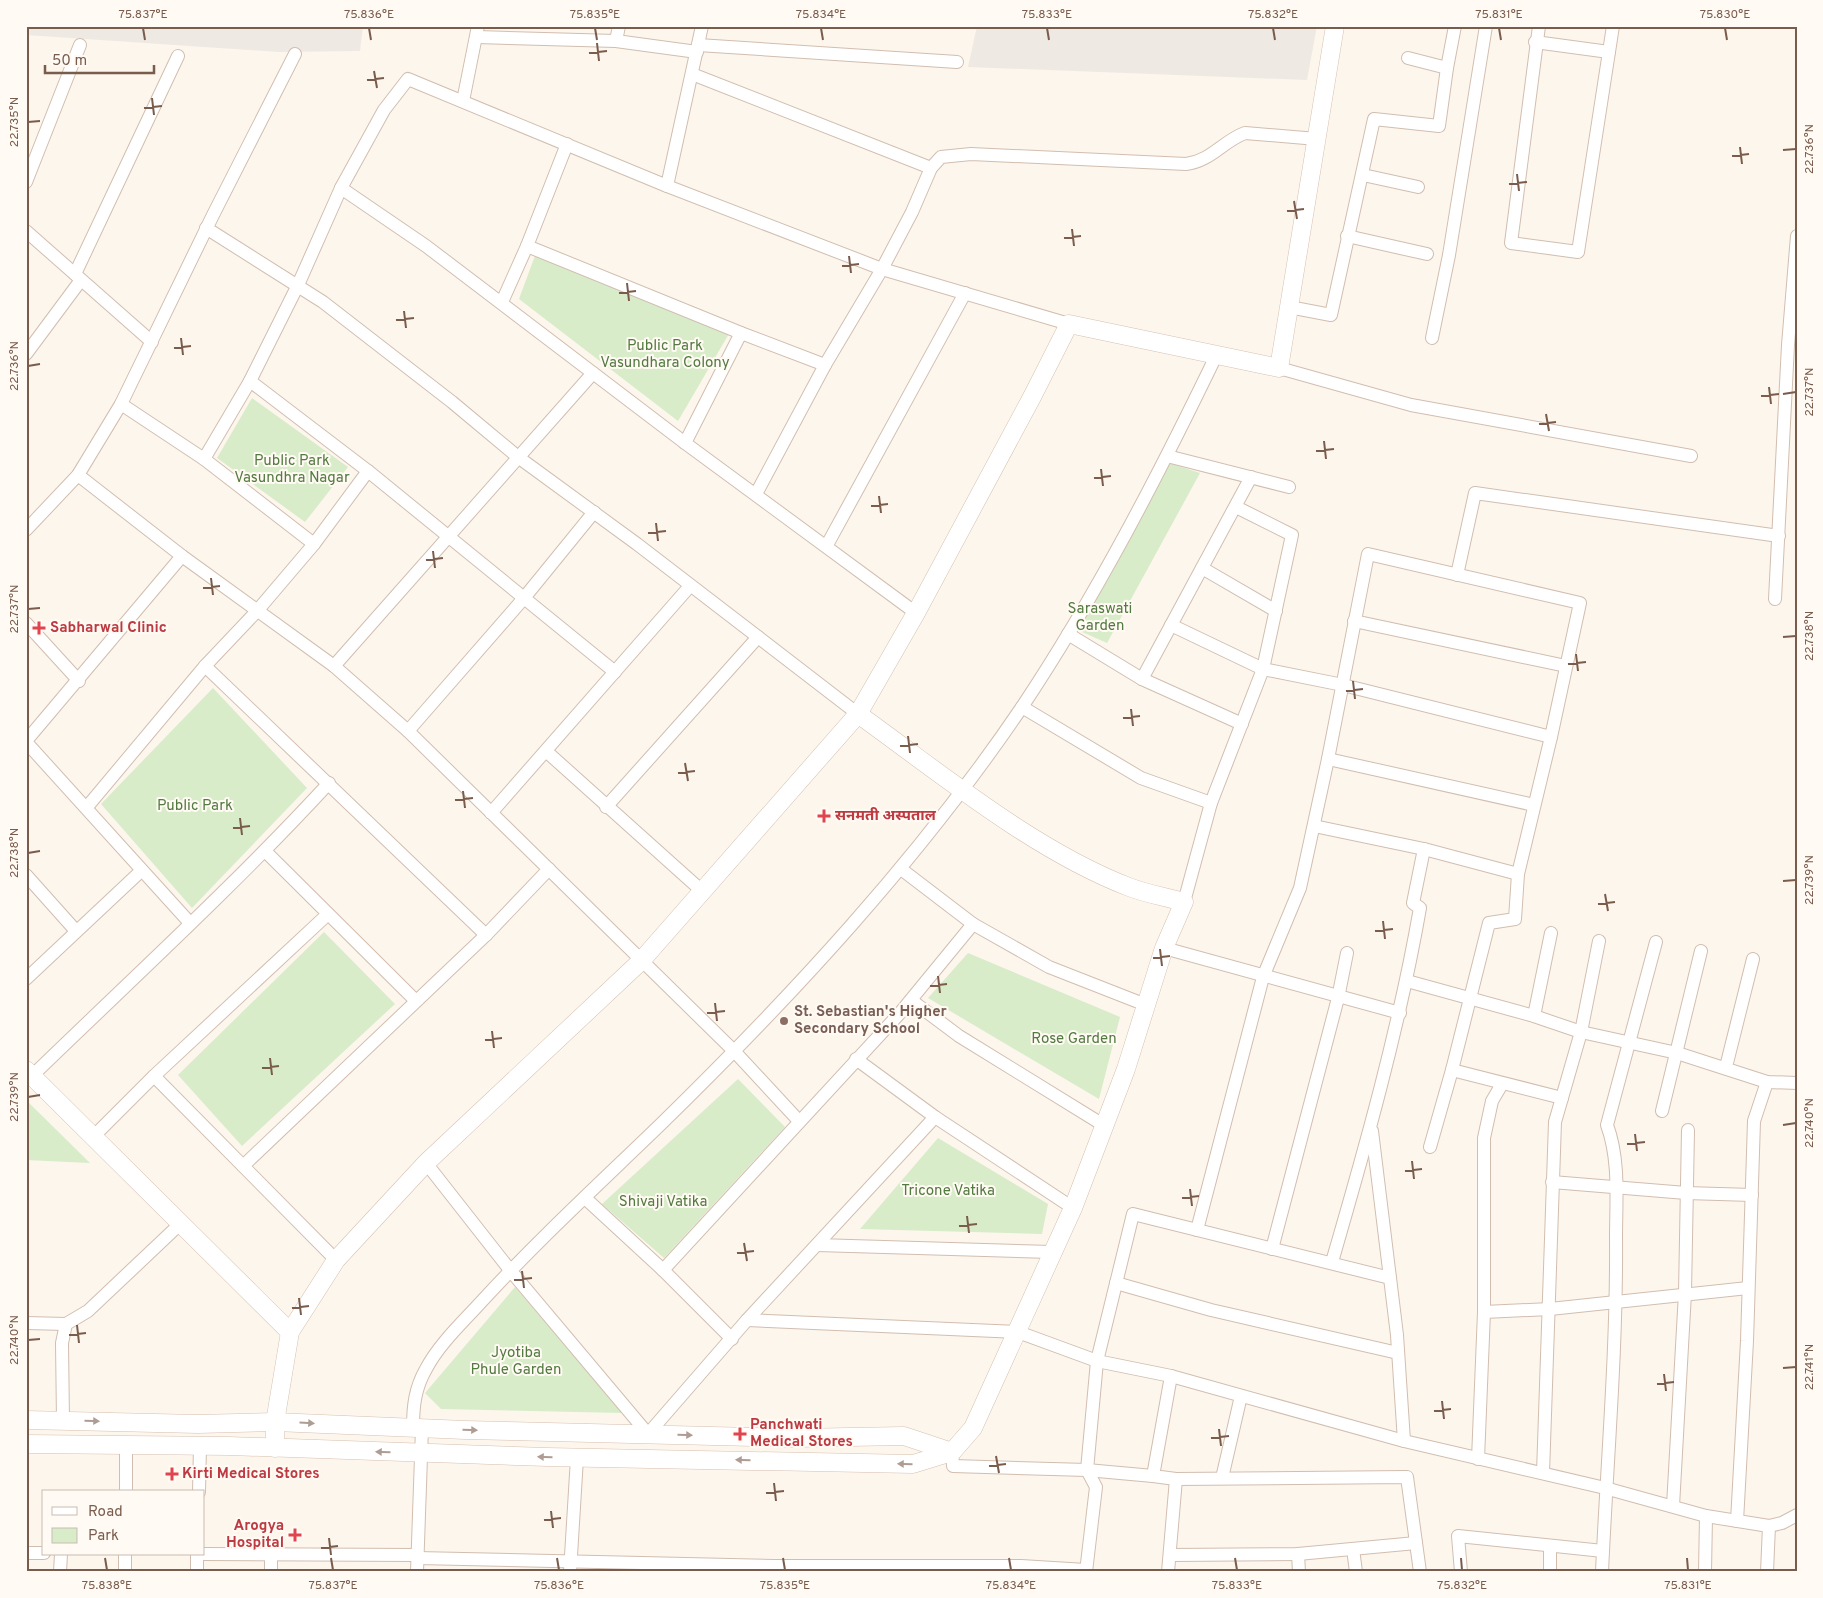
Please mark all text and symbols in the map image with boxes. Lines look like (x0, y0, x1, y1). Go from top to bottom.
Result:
text: 75.837°E (118, 7, 168, 23)
text: 75.836°E (344, 7, 394, 23)
text: 75.835°E (570, 7, 620, 23)
text: 75.834°E (796, 7, 846, 23)
text: 75.833°E (1022, 7, 1072, 23)
text: 75.832°E (1248, 7, 1298, 23)
text: 75.831°E (1475, 7, 1523, 23)
text: 75.830°E (1700, 7, 1750, 23)
scale bar (45, 42, 154, 74)
text: 50 m (52, 52, 87, 71)
text: 22.735°N (7, 97, 23, 147)
text: 22.736°N (1802, 124, 1818, 174)
park label: Public Park Vasundhara Colony (600, 337, 730, 373)
text: 22.736°N (7, 341, 23, 391)
text: 22.737°N (1802, 367, 1818, 417)
park label: Public Park Vasundhra Nagar (234, 452, 350, 488)
text: 22.737°N (7, 584, 23, 634)
park label: Saraswati Garden (1068, 600, 1132, 636)
text: 22.738°N (1802, 611, 1818, 661)
place label: Sabharwal Clinic (50, 619, 167, 638)
marker: Sabharwal Clinic (32, 621, 46, 635)
park label: Public Park (157, 797, 233, 816)
place label: सनमती अस्पताल (835, 807, 937, 826)
marker: सनमती अस्पताल (817, 809, 831, 823)
text: 22.738°N (7, 828, 23, 878)
text: 22.739°N (1802, 855, 1818, 905)
place label: St. Sebastian's Higher Secondary School (794, 1003, 948, 1039)
marker: St. Sebastian's Higher Secondary School (778, 1015, 790, 1027)
park label: Rose Garden (1031, 1030, 1117, 1049)
text: 22.739°N (7, 1072, 23, 1122)
text: 22.740°N (1802, 1098, 1818, 1148)
park label: Tricone Vatika (901, 1182, 995, 1201)
park label: Shivaji Vatika (619, 1193, 707, 1212)
text: 22.740°N (7, 1315, 23, 1365)
park label: Jyotiba Phule Garden (471, 1344, 561, 1380)
text: 22.741°N (1802, 1344, 1818, 1390)
place label: Panchwati Medical Stores (750, 1416, 853, 1452)
one-way arrow (85, 1418, 101, 1426)
one-way arrow (300, 1420, 316, 1428)
one-way arrow (462, 1426, 478, 1434)
marker: Panchwati Medical Stores (734, 1428, 746, 1440)
one-way arrow (677, 1431, 693, 1439)
one-way arrow (375, 1447, 391, 1455)
one-way arrow (537, 1453, 553, 1461)
one-way arrow (735, 1456, 751, 1464)
one-way arrow (897, 1460, 913, 1468)
place label: Kirti Medical Stores (182, 1465, 320, 1484)
marker: Kirti Medical Stores (166, 1468, 178, 1480)
legend (42, 1490, 205, 1556)
text: Road (88, 1503, 123, 1522)
place label: Arogya Hospital (226, 1517, 284, 1553)
text: Park (88, 1527, 119, 1546)
marker: Arogya Hospital (288, 1528, 302, 1542)
text: 75.838°E (82, 1578, 132, 1594)
text: 75.837°E (308, 1578, 358, 1594)
text: 75.836°E (534, 1578, 584, 1594)
text: 75.835°E (760, 1578, 810, 1594)
text: 75.834°E (986, 1578, 1036, 1594)
text: 75.833°E (1212, 1578, 1262, 1594)
text: 75.832°E (1437, 1578, 1487, 1594)
text: 75.831°E (1664, 1578, 1712, 1594)

